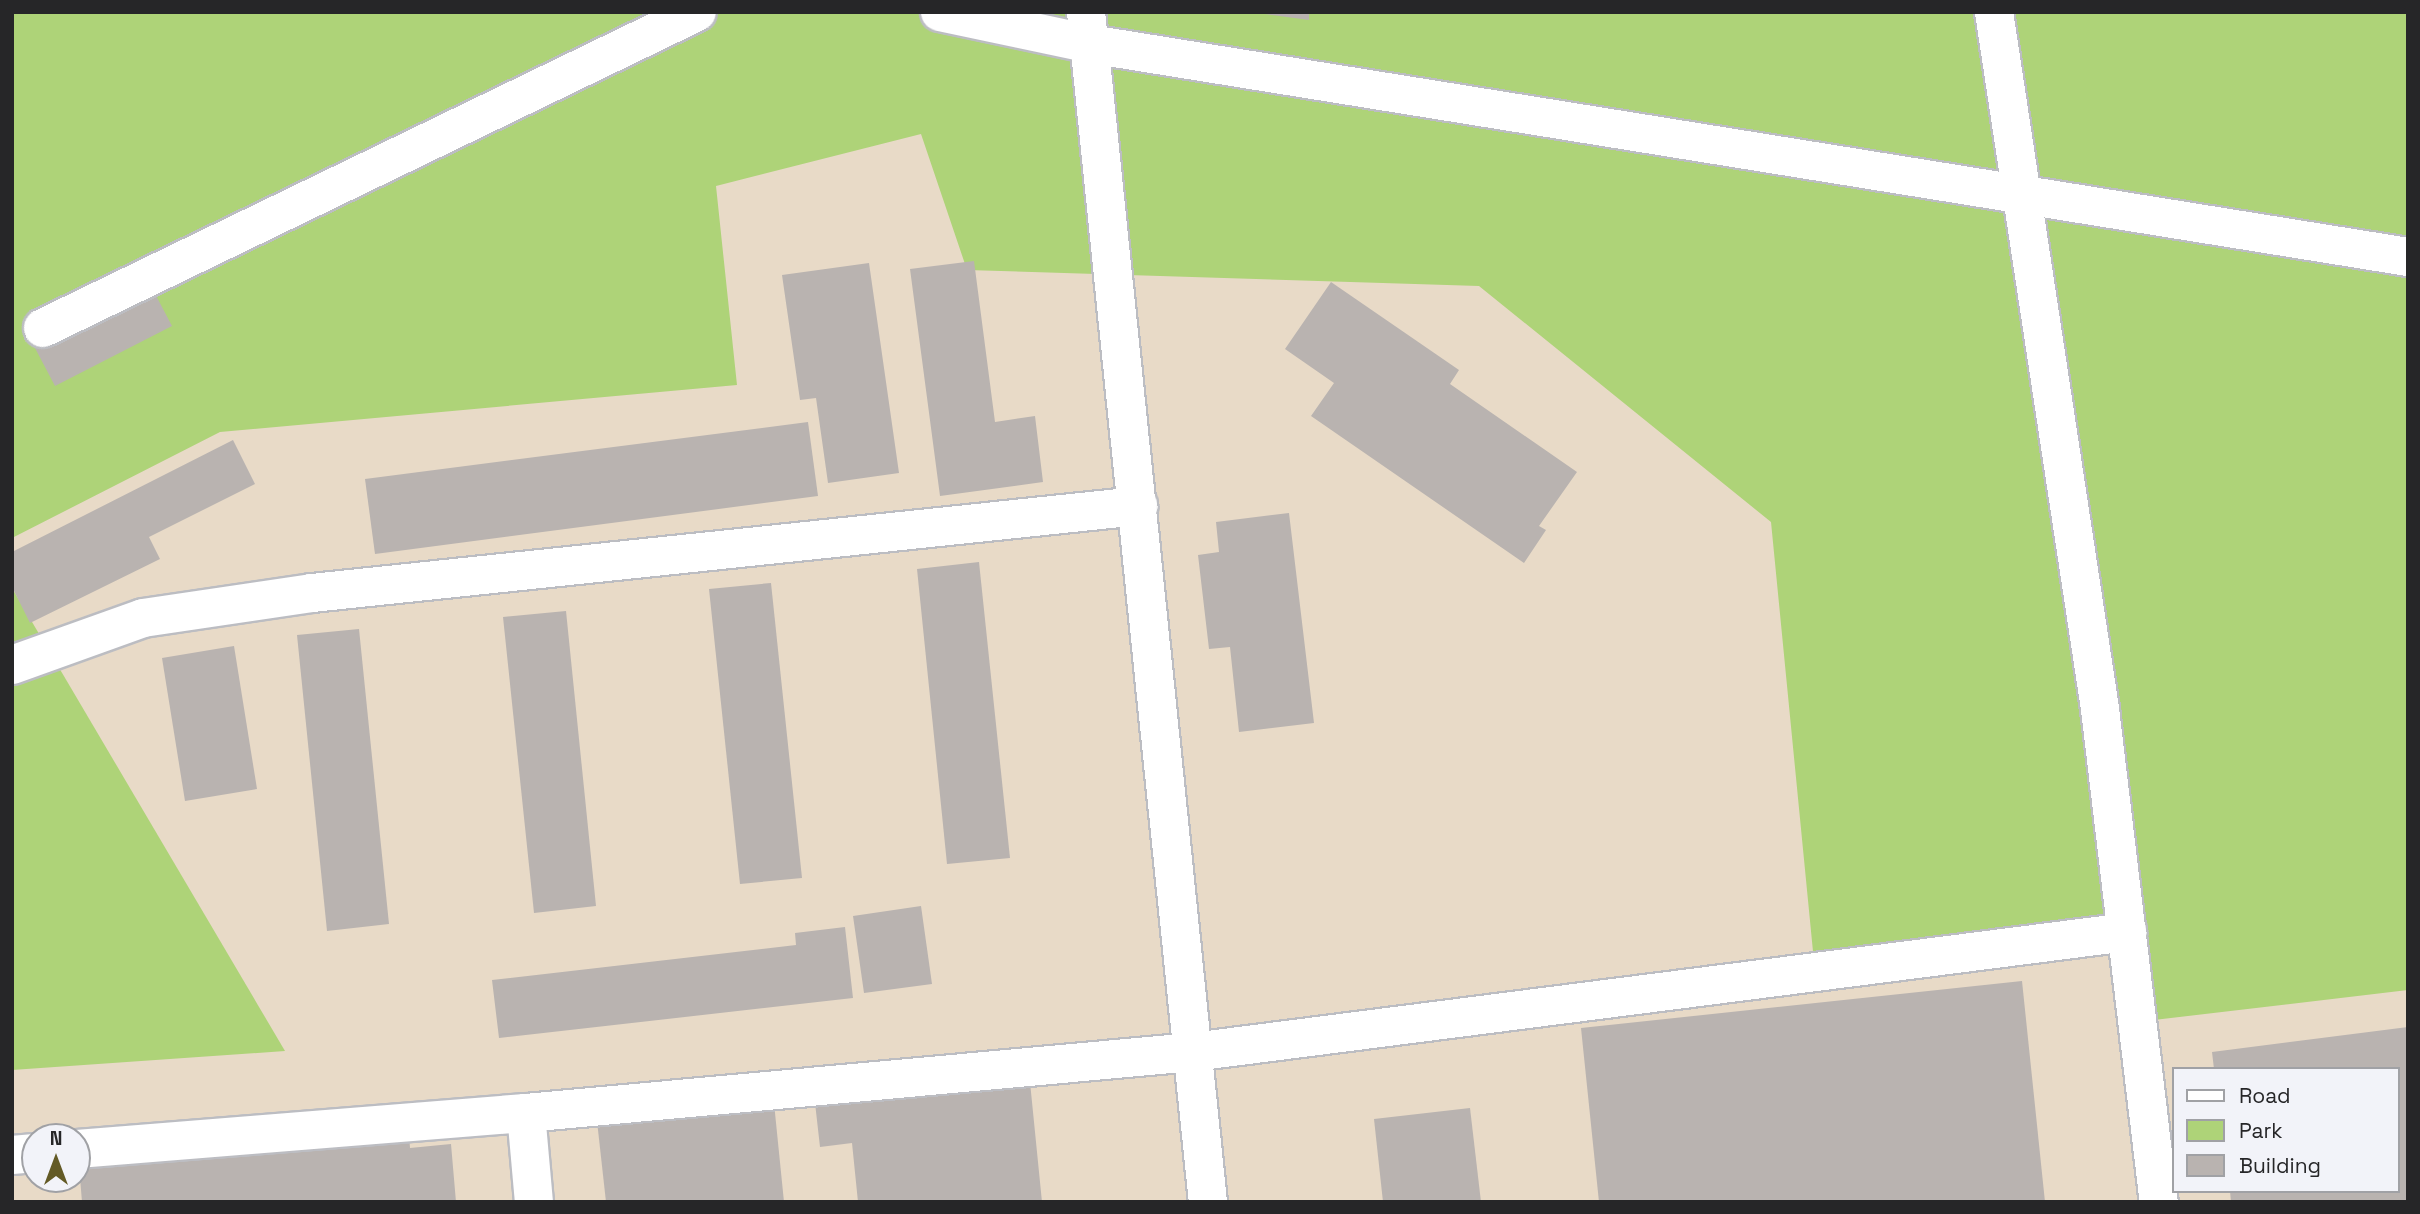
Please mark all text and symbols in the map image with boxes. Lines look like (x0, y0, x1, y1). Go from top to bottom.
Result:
legend (2172, 1067, 2399, 1193)
text: Road (2239, 1082, 2291, 1109)
text: Park (2239, 1117, 2283, 1144)
north arrow (21, 1123, 91, 1193)
text: N (50, 1126, 62, 1151)
text: Building (2239, 1152, 2321, 1179)

